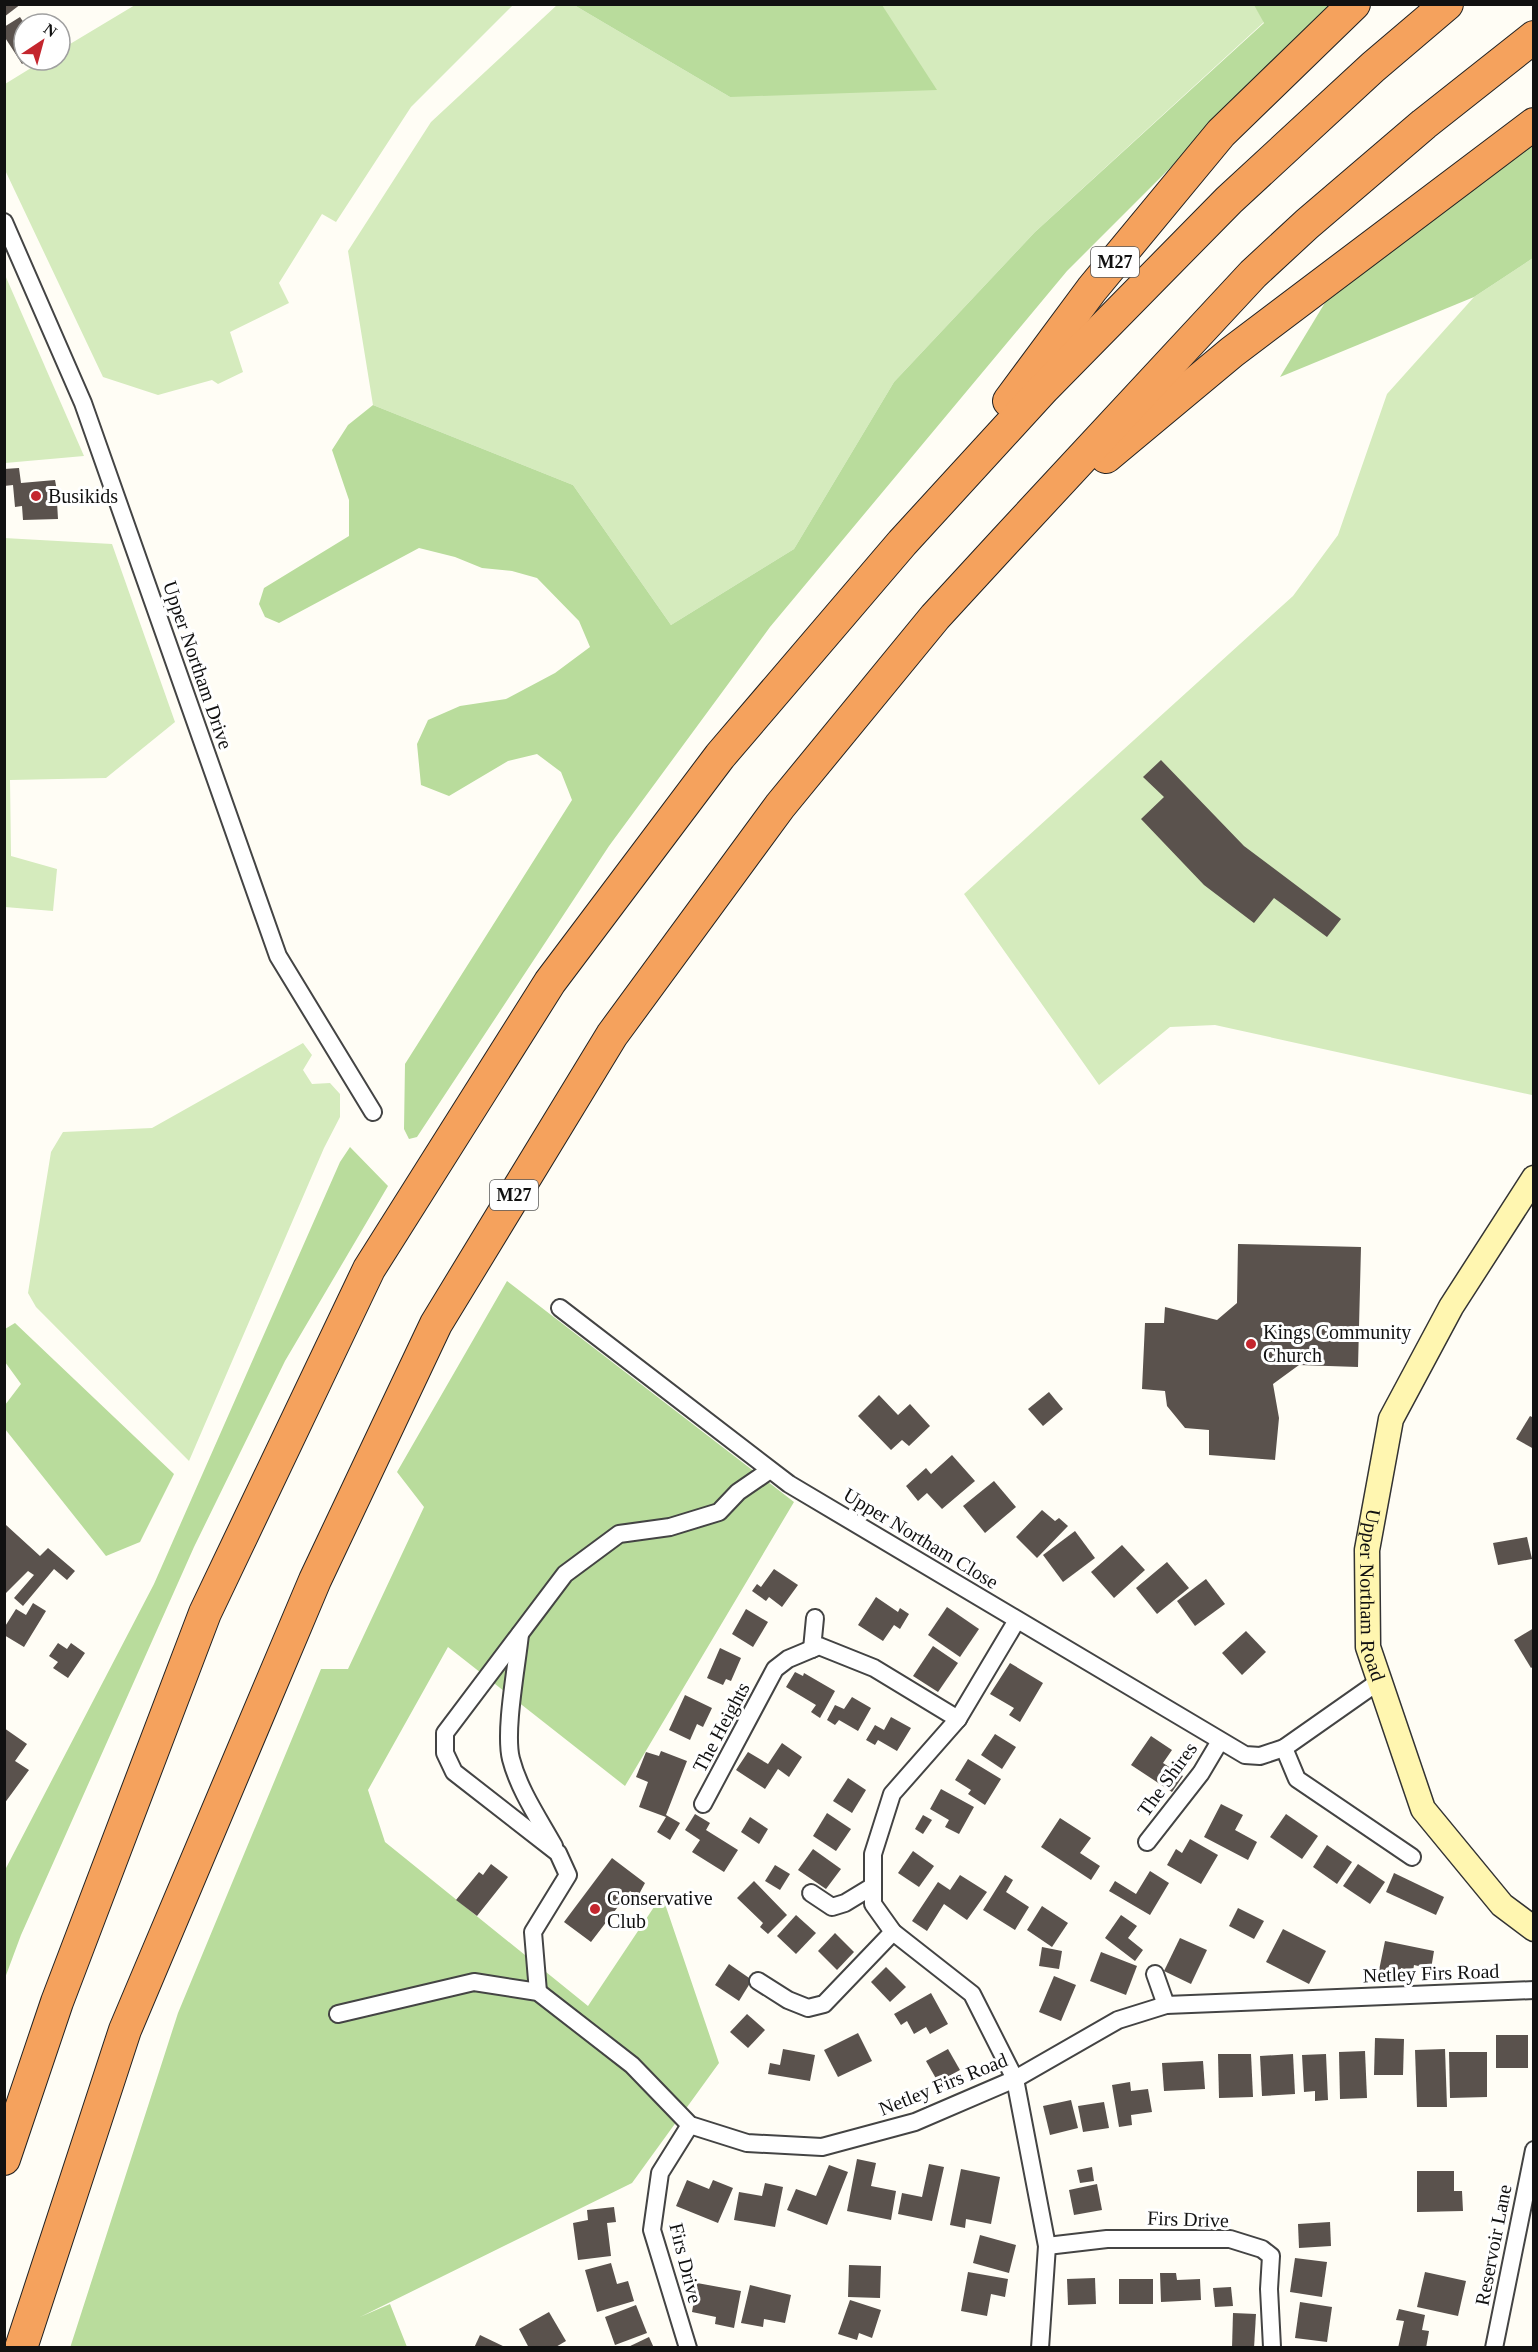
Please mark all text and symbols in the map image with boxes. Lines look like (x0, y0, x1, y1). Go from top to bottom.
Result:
north arrow (12, 12, 72, 72)
text: N (41, 20, 61, 41)
road number: M27 (1091, 247, 1139, 277)
place label: Busikids (48, 485, 118, 507)
marker: Busikids (29, 489, 43, 503)
street label: Upper Northam Drive (158, 578, 237, 753)
road number: M27 (490, 1180, 538, 1210)
place label: Kings Community Church (1263, 1321, 1411, 1366)
marker: Kings Community Church (1244, 1337, 1258, 1351)
street label: Upper Northam Close (839, 1483, 1002, 1594)
street label: Upper Northam Road (1356, 1507, 1390, 1684)
street label: The Heights (688, 1678, 755, 1776)
street label: The Shires (1133, 1738, 1201, 1820)
place label: Conservative Club (607, 1887, 713, 1932)
marker: Conservative Club (588, 1902, 602, 1916)
street label: Netley Firs Road (1362, 1960, 1500, 1987)
street label: Netley Firs Road (876, 2048, 1011, 2121)
street label: Reservoir Lane (1470, 2183, 1516, 2307)
street label: Firs Drive (1147, 2207, 1229, 2231)
street label: Firs Drive (665, 2221, 707, 2305)

